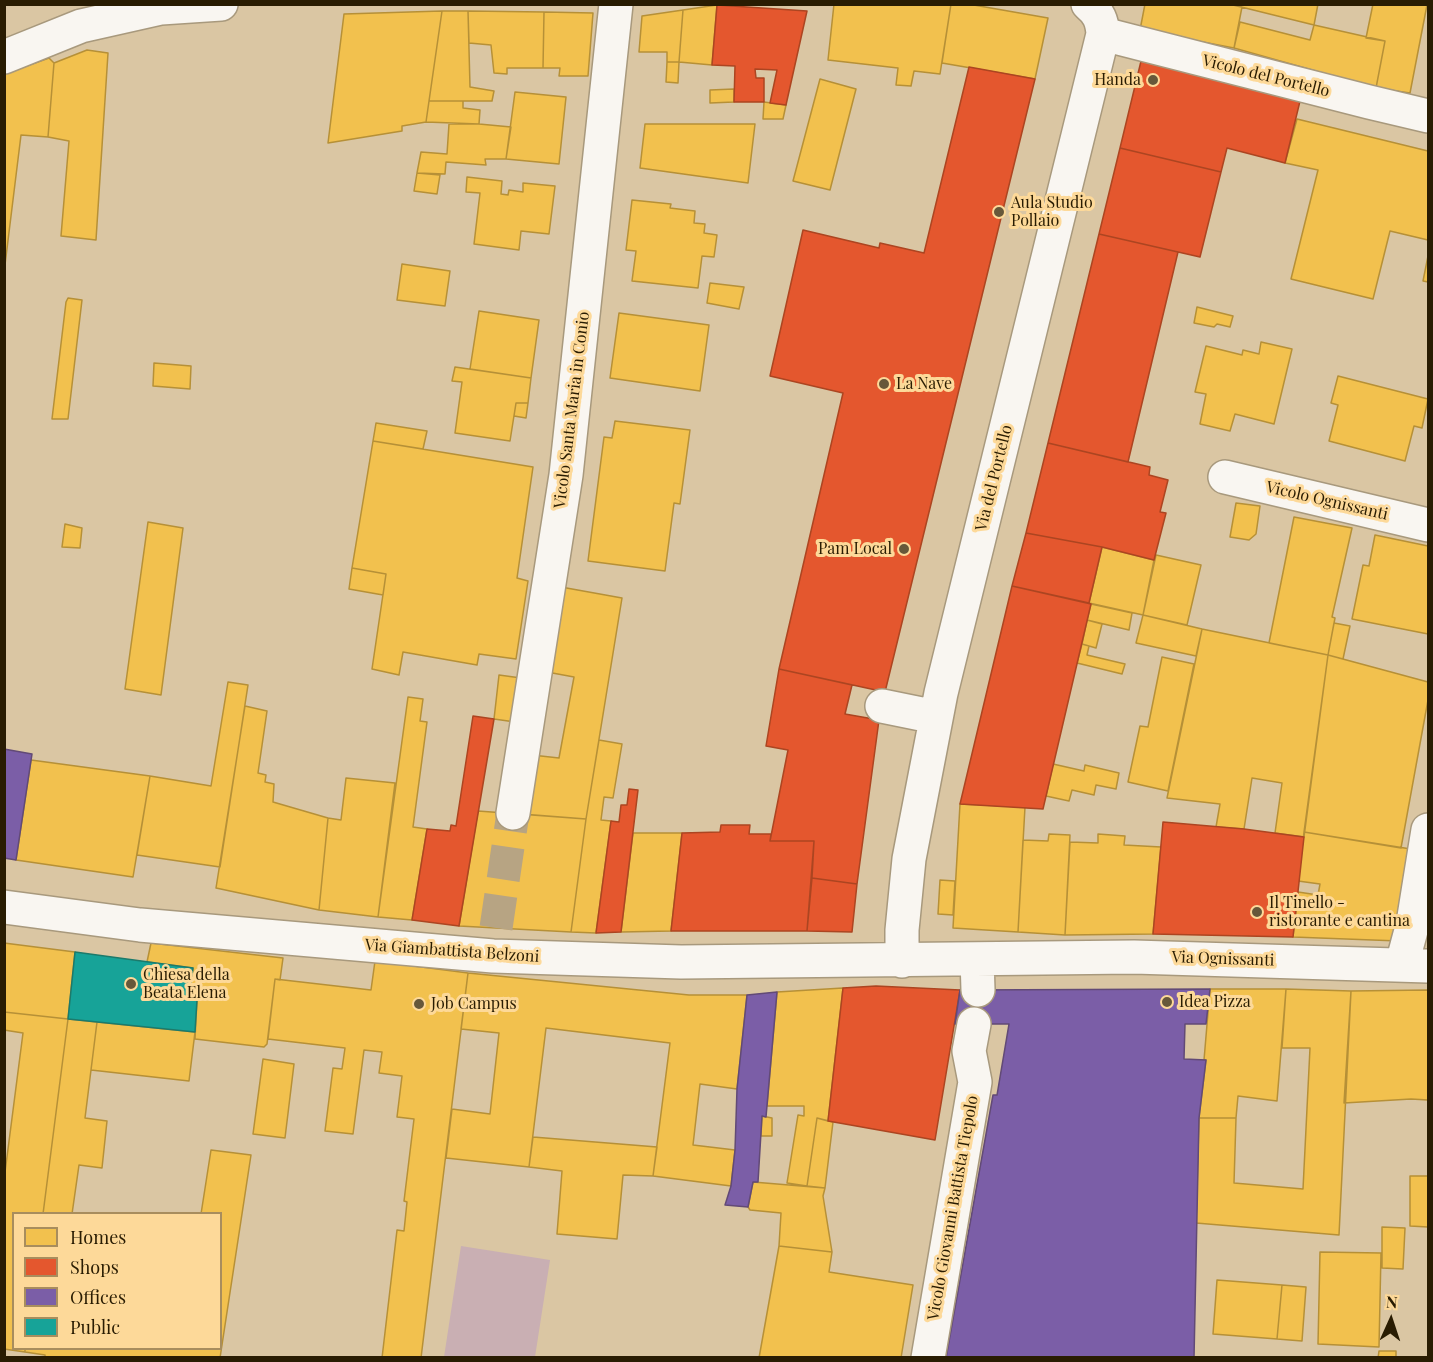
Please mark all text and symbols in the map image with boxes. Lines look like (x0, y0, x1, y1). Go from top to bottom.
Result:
street label: Vicolo del Portello (1200, 51, 1332, 101)
place label: Handa (1094, 70, 1141, 90)
marker: Handa (1146, 73, 1160, 87)
place label: Aula Studio Pollaio (1011, 193, 1093, 231)
marker: Aula Studio Pollaio (992, 205, 1006, 219)
street label: Vicolo Santa Maria in Conio (550, 310, 594, 510)
place label: La Nave (896, 374, 952, 394)
marker: La Nave (877, 377, 891, 391)
street label: Via del Portello (972, 423, 1016, 533)
street label: Vicolo Ognissanti (1264, 478, 1390, 524)
place label: Pam Local (818, 539, 892, 559)
marker: Pam Local (897, 542, 911, 556)
place label: Il Tinello - ristorante e cantina (1269, 893, 1410, 931)
marker: Il Tinello - ristorante e cantina (1250, 905, 1264, 919)
street label: Via Giambattista Belzoni (364, 935, 540, 967)
street label: Via Ognissanti (1171, 948, 1275, 970)
place label: Chiesa della Beata Elena (143, 965, 230, 1003)
marker: Chiesa della Beata Elena (124, 977, 138, 991)
place label: Idea Pizza (1179, 992, 1251, 1012)
place label: Job Campus (431, 994, 517, 1014)
marker: Idea Pizza (1160, 995, 1174, 1009)
marker: Job Campus (412, 997, 426, 1011)
street label: Vicolo Giovanni Battista Tiepolo (924, 1094, 982, 1322)
legend (12, 1212, 222, 1350)
text: Homes (70, 1225, 126, 1249)
text: Shops (70, 1255, 119, 1279)
text: Offices (70, 1285, 126, 1309)
north arrow (1361, 1290, 1421, 1350)
text: N (1386, 1291, 1398, 1312)
text: Public (70, 1315, 120, 1339)

